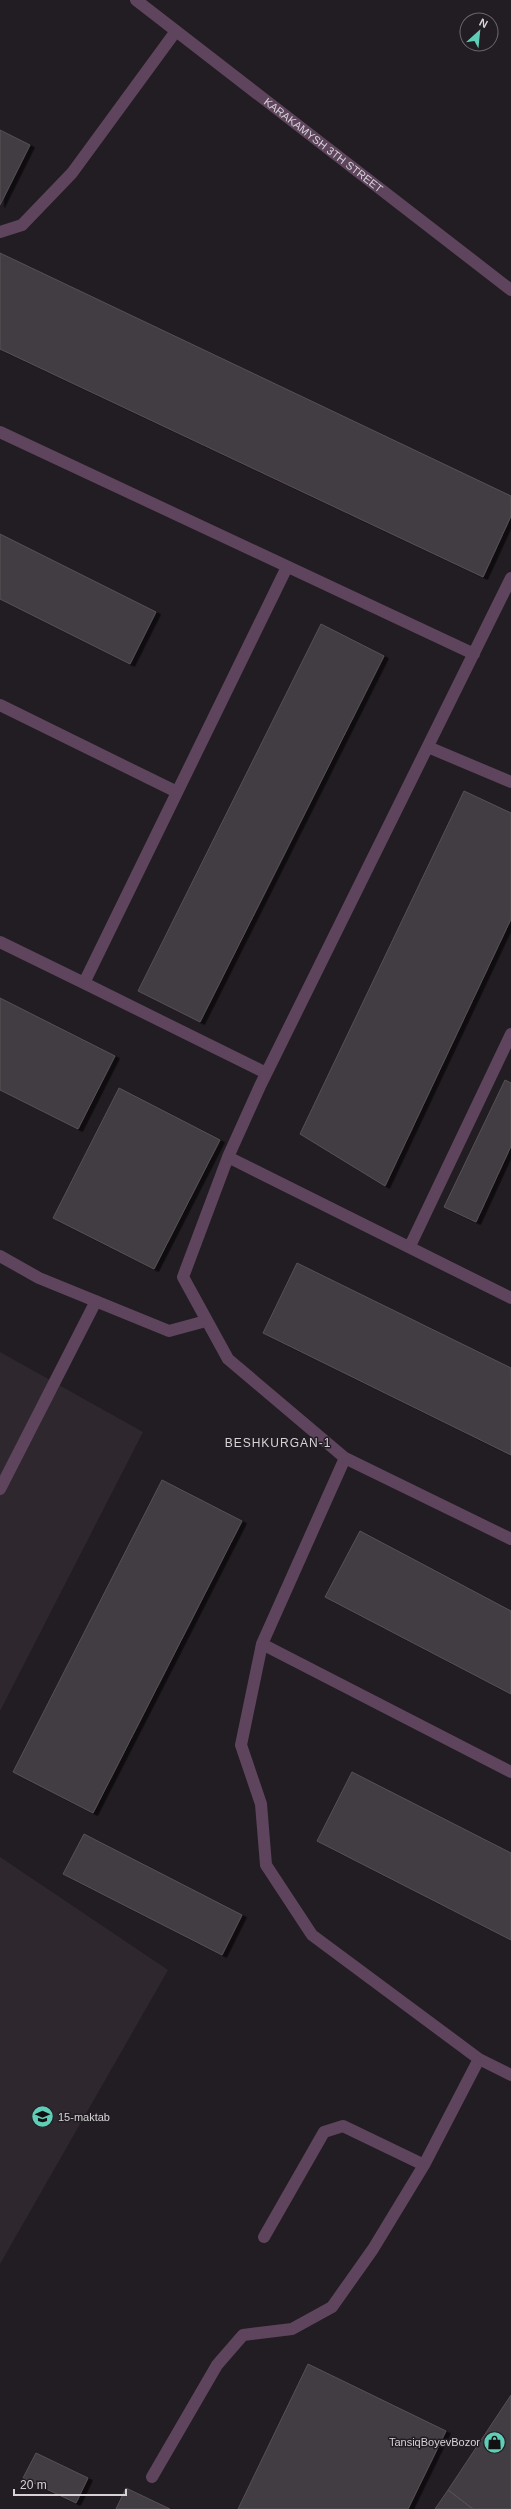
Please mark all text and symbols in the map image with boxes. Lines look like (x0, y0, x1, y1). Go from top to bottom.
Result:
north arrow (459, 12, 499, 52)
text: N (477, 16, 490, 30)
street label: KARAKAMYSH 3TH STREET (262, 95, 385, 195)
district label: BESHKURGAN-1 (225, 1436, 331, 1450)
school or university icon: 15-maktab (29, 2104, 55, 2130)
place label: 15-maktab (58, 2111, 110, 2123)
shop icon: TansiqBoyevBozor (482, 2429, 508, 2455)
place label: TansiqBoyevBozor (389, 2436, 480, 2448)
scale bar (14, 2471, 126, 2497)
text: 20 m (20, 2478, 47, 2492)

